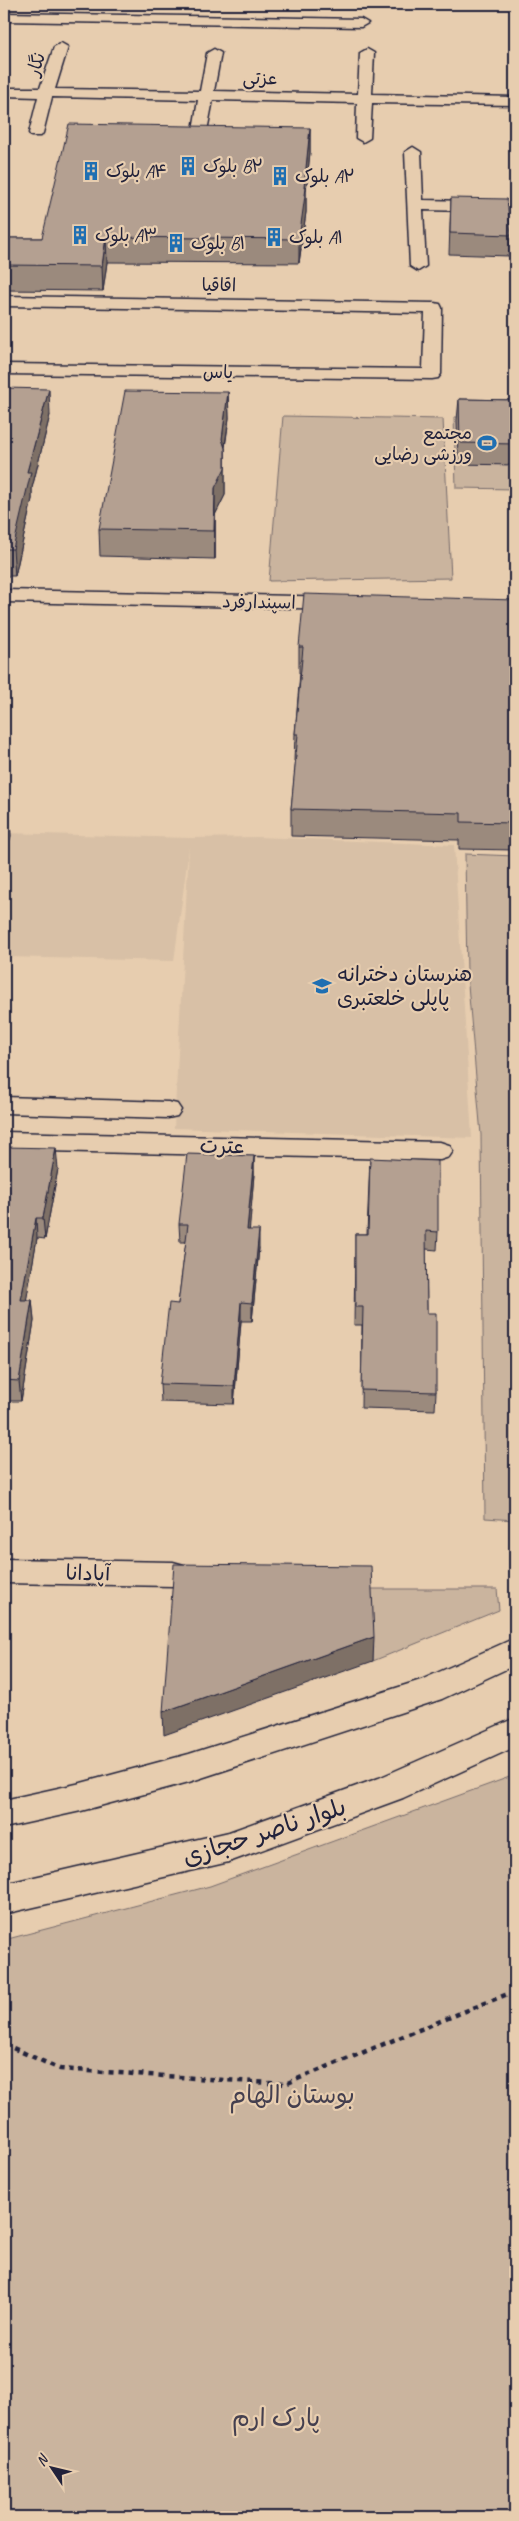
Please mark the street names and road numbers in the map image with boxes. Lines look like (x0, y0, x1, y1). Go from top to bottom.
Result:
street label: نگار (21, 49, 50, 80)
street label: عزتی (243, 67, 277, 89)
street label: اقاقیا (201, 274, 237, 296)
street label: یاس (203, 361, 233, 383)
street label: اسپندارفرد (222, 590, 296, 615)
street label: عترت (199, 1133, 245, 1159)
street label: آپادانا (65, 1560, 111, 1586)
street label: بلوار ناصر حجازی (178, 1790, 350, 1873)

